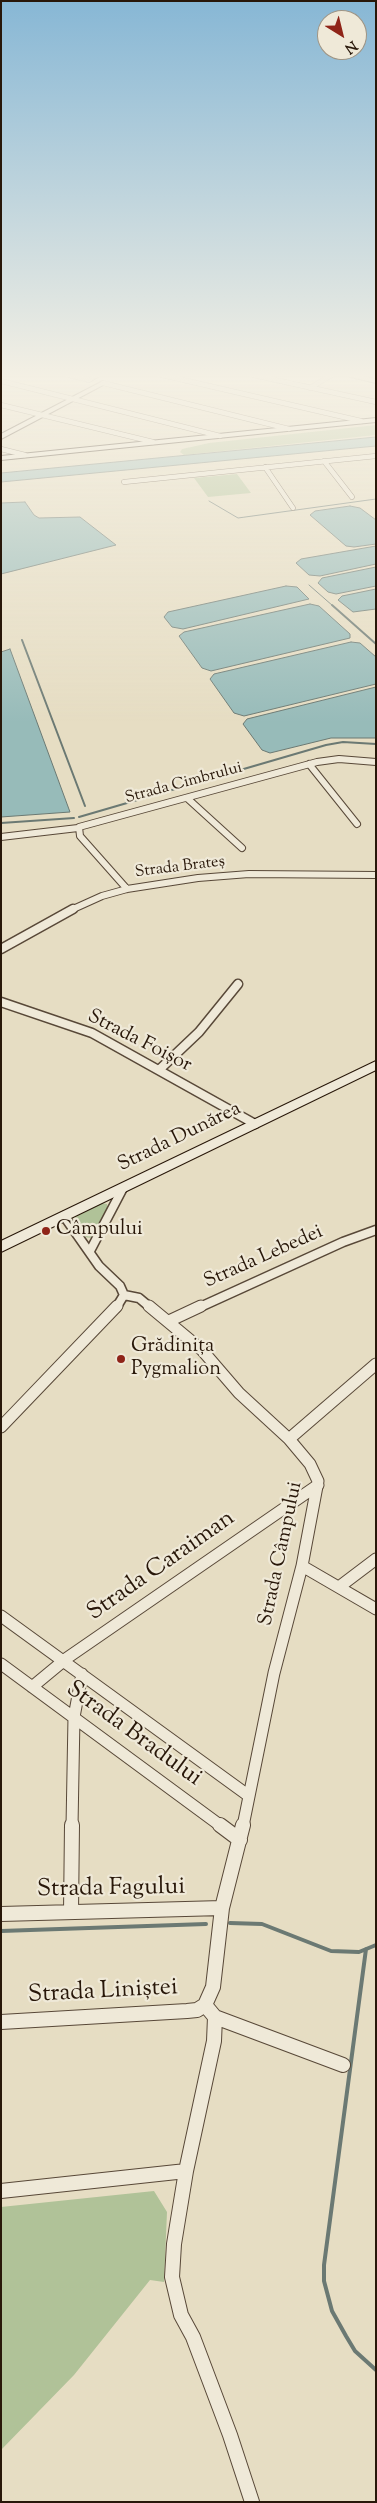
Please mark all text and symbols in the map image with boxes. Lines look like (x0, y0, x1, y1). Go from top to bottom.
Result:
north arrow (317, 10, 367, 60)
text: N (340, 35, 361, 58)
street label: Strada Cimbrului (123, 759, 245, 809)
street label: Strada Brateș (134, 853, 226, 883)
street label: Strada Foișor (83, 1006, 195, 1078)
street label: Strada Dunărea (114, 1098, 246, 1178)
place label: Câmpului (56, 1219, 143, 1243)
street label: Strada Lebedei (201, 1221, 327, 1295)
marker: Câmpului (40, 1225, 52, 1237)
place label: Grădinița Pygmalion (131, 1336, 221, 1383)
marker: Grădinița Pygmalion (115, 1353, 127, 1365)
street label: Strada Câmpului (255, 1480, 309, 1628)
street label: Strada Caraiman (83, 1505, 241, 1629)
street label: Strada Bradului (59, 1676, 207, 1794)
street label: Strada Fagului (37, 1874, 185, 1906)
street label: Strada Liniștei (27, 1975, 179, 2011)

